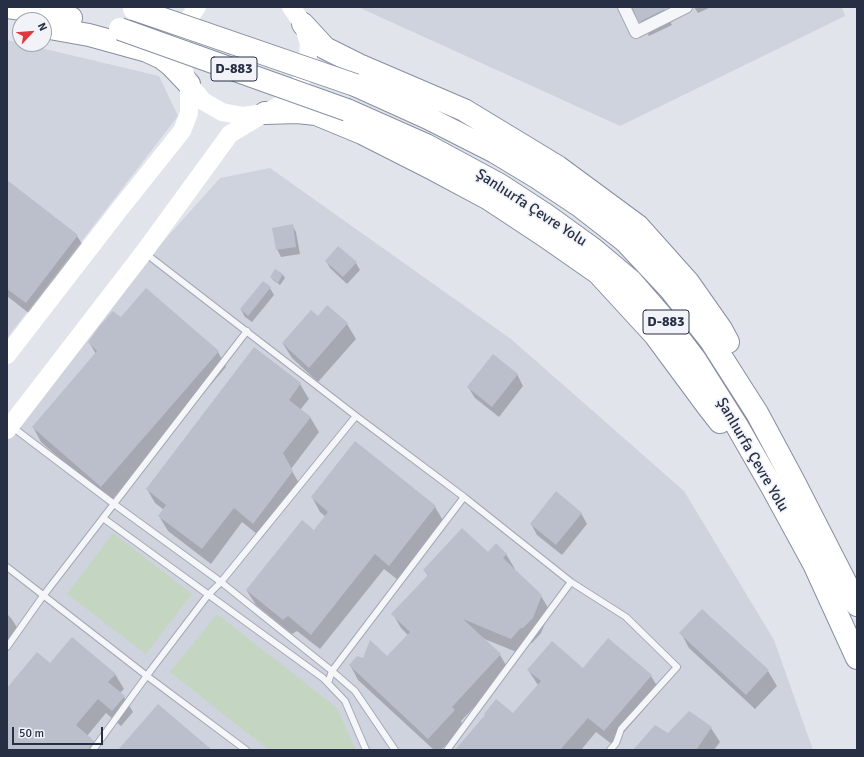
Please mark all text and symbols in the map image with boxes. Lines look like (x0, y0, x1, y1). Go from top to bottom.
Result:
north arrow (12, 12, 52, 52)
text: N (35, 21, 50, 33)
road number: D-883 (211, 57, 257, 81)
street label: Şanlıurfa Çevre Yolu (472, 165, 590, 251)
road number: D-883 (643, 310, 689, 334)
street label: Şanlıurfa Çevre Yolu (712, 395, 792, 515)
scale bar (14, 719, 105, 745)
text: 50 m (19, 726, 44, 741)

